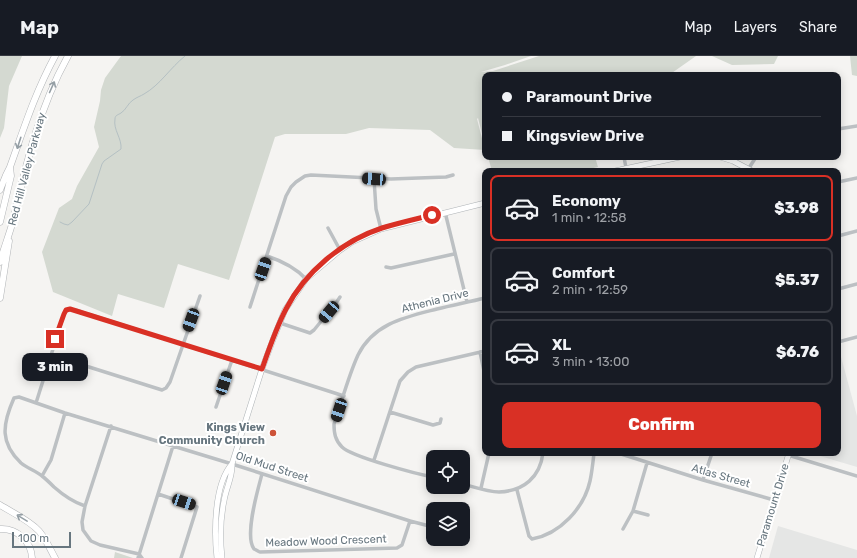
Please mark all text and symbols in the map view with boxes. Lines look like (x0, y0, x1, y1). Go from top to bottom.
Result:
text: Map (20, 16, 59, 39)
text: Map (685, 19, 712, 36)
text: Layers (734, 19, 777, 36)
text: Share (799, 19, 837, 36)
one-way arrow (49, 81, 56, 93)
text: Paramount Drive (526, 88, 652, 106)
street label: Red Hill Valley Parkway (6, 111, 48, 227)
text: Kingsview Drive (526, 127, 644, 145)
one-way arrow (14, 136, 22, 148)
car (362, 172, 386, 186)
icon: car (504, 190, 540, 226)
text: Economy (552, 192, 621, 210)
text: $3.98 (774, 199, 819, 217)
route start (423, 206, 441, 224)
text: 1 min · 12:58 (552, 210, 627, 225)
car (253, 256, 273, 282)
icon: car (504, 262, 540, 298)
text: Comfort (552, 264, 615, 282)
text: $5.37 (775, 271, 819, 289)
text: 2 min · 12:59 (552, 282, 628, 297)
street label: Athenia Drive (400, 286, 470, 316)
car (317, 299, 341, 325)
car (181, 307, 201, 333)
route end (46, 330, 64, 348)
icon: car (504, 334, 540, 370)
text: XL (552, 336, 571, 354)
text: $6.76 (776, 343, 819, 361)
callout: 3 min (22, 353, 88, 381)
text: 3 min · 13:00 (552, 354, 629, 369)
text: 3 min (37, 359, 73, 374)
car (214, 370, 234, 396)
car (330, 397, 348, 423)
button: Confirm (502, 402, 821, 448)
place label: Kings View Community Church (159, 421, 265, 447)
marker: Kings View Community Church (268, 428, 278, 438)
street label: Old Mud Street (234, 449, 311, 485)
map controls (426, 450, 470, 546)
button: locate (426, 450, 470, 494)
street label: Atlas Street (690, 461, 752, 491)
street label: Paramount Drive (754, 462, 792, 548)
car (171, 493, 197, 511)
button: layers (426, 502, 470, 546)
one-way arrow (17, 514, 28, 522)
scale bar (12, 530, 71, 549)
text: 100 m (18, 532, 49, 545)
street label: Meadow Wood Crescent (265, 532, 388, 550)

